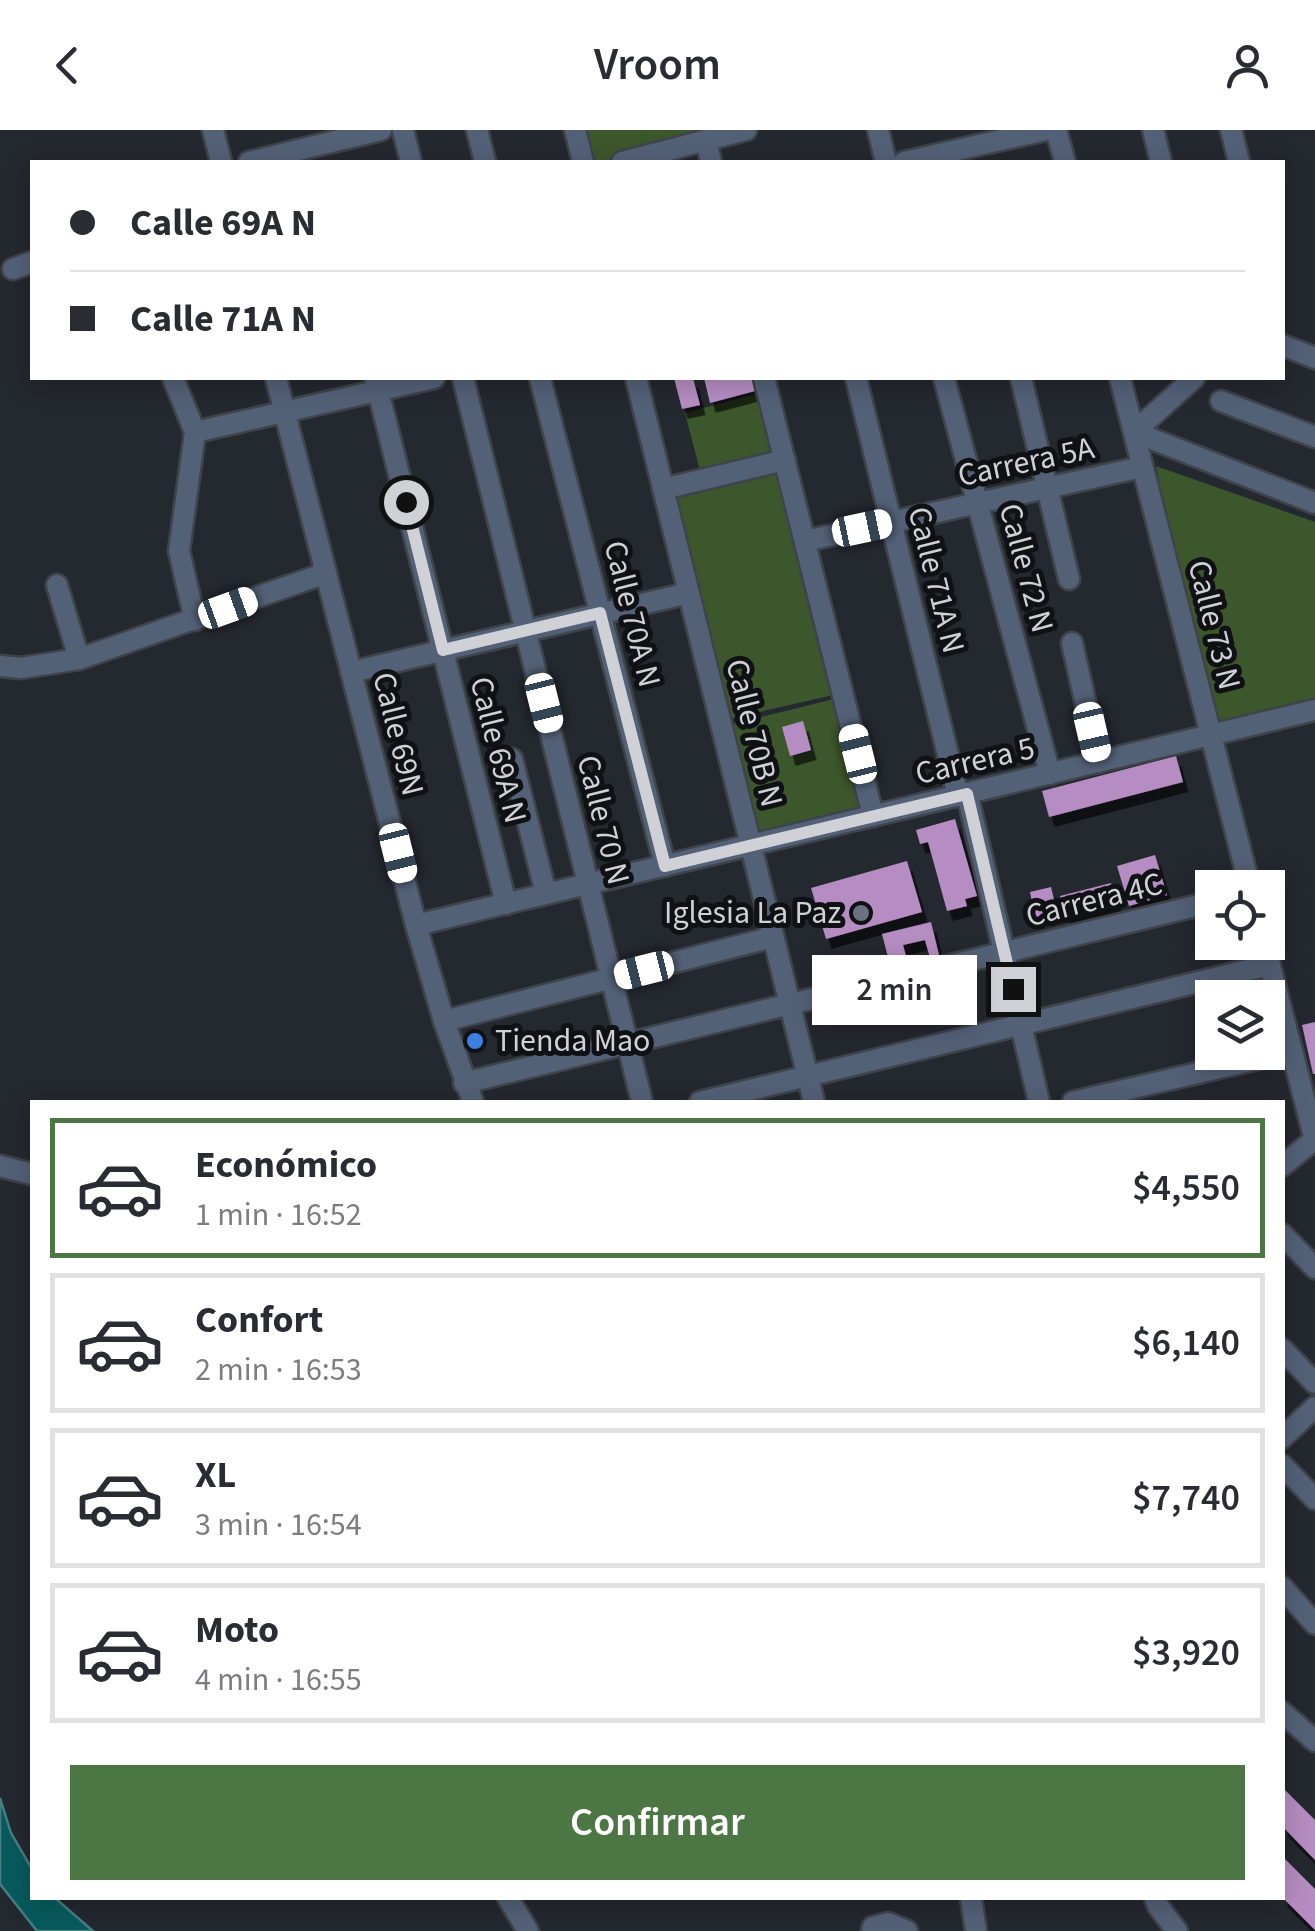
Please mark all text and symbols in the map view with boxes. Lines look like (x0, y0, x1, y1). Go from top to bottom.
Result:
text: Vroom (594, 33, 721, 97)
icon: back (40, 38, 95, 93)
icon: person (1220, 38, 1275, 93)
text: Calle 69A N (130, 196, 316, 250)
text: Calle 71A N (130, 292, 316, 346)
street label: Carrera 5A (954, 425, 1099, 499)
route start (384, 480, 429, 525)
street label: Calle 72 N (987, 498, 1065, 638)
street label: Calle 71A N (896, 502, 976, 658)
car (830, 507, 894, 549)
street label: Calle 70A N (592, 536, 672, 692)
street label: Calle 73 N (1176, 555, 1252, 695)
car (195, 584, 261, 632)
street label: Calle 70B N (713, 654, 795, 812)
street label: Calle 69N (361, 668, 435, 800)
car (522, 670, 566, 736)
street label: Calle 69A N (458, 672, 538, 828)
car (1071, 699, 1113, 765)
car (836, 721, 880, 787)
street label: Carrera 5 (911, 725, 1039, 797)
street label: Calle 70 N (565, 750, 641, 890)
car (376, 820, 420, 886)
street label: Carrera 4C (1021, 861, 1167, 939)
map controls (1195, 870, 1285, 1070)
button: locate (1195, 870, 1285, 960)
place label: Iglesia La Paz (664, 890, 841, 936)
marker: Iglesia La Paz (850, 902, 872, 924)
car (611, 948, 677, 992)
callout: 2 min (813, 954, 978, 1024)
text: 2 min (856, 967, 933, 1013)
route end (991, 967, 1036, 1012)
button: layers (1195, 980, 1285, 1070)
place label: Tienda Mao (495, 1018, 650, 1064)
marker: Tienda Mao (464, 1030, 486, 1052)
text: Económico (195, 1138, 377, 1192)
icon: car (75, 1143, 165, 1233)
text: $4,550 (1132, 1161, 1240, 1215)
text: 1 min · 16:52 (195, 1192, 362, 1238)
text: Confort (195, 1293, 323, 1347)
icon: car (75, 1298, 165, 1388)
text: $6,140 (1132, 1316, 1240, 1370)
text: 2 min · 16:53 (195, 1347, 362, 1393)
text: XL (195, 1448, 236, 1502)
icon: car (75, 1453, 165, 1543)
text: $7,740 (1132, 1471, 1240, 1525)
text: 3 min · 16:54 (195, 1502, 362, 1548)
text: Moto (195, 1603, 279, 1657)
icon: car (75, 1608, 165, 1698)
text: $3,920 (1132, 1626, 1240, 1680)
text: 4 min · 16:55 (195, 1657, 362, 1703)
button: Confirmar (70, 1765, 1245, 1880)

